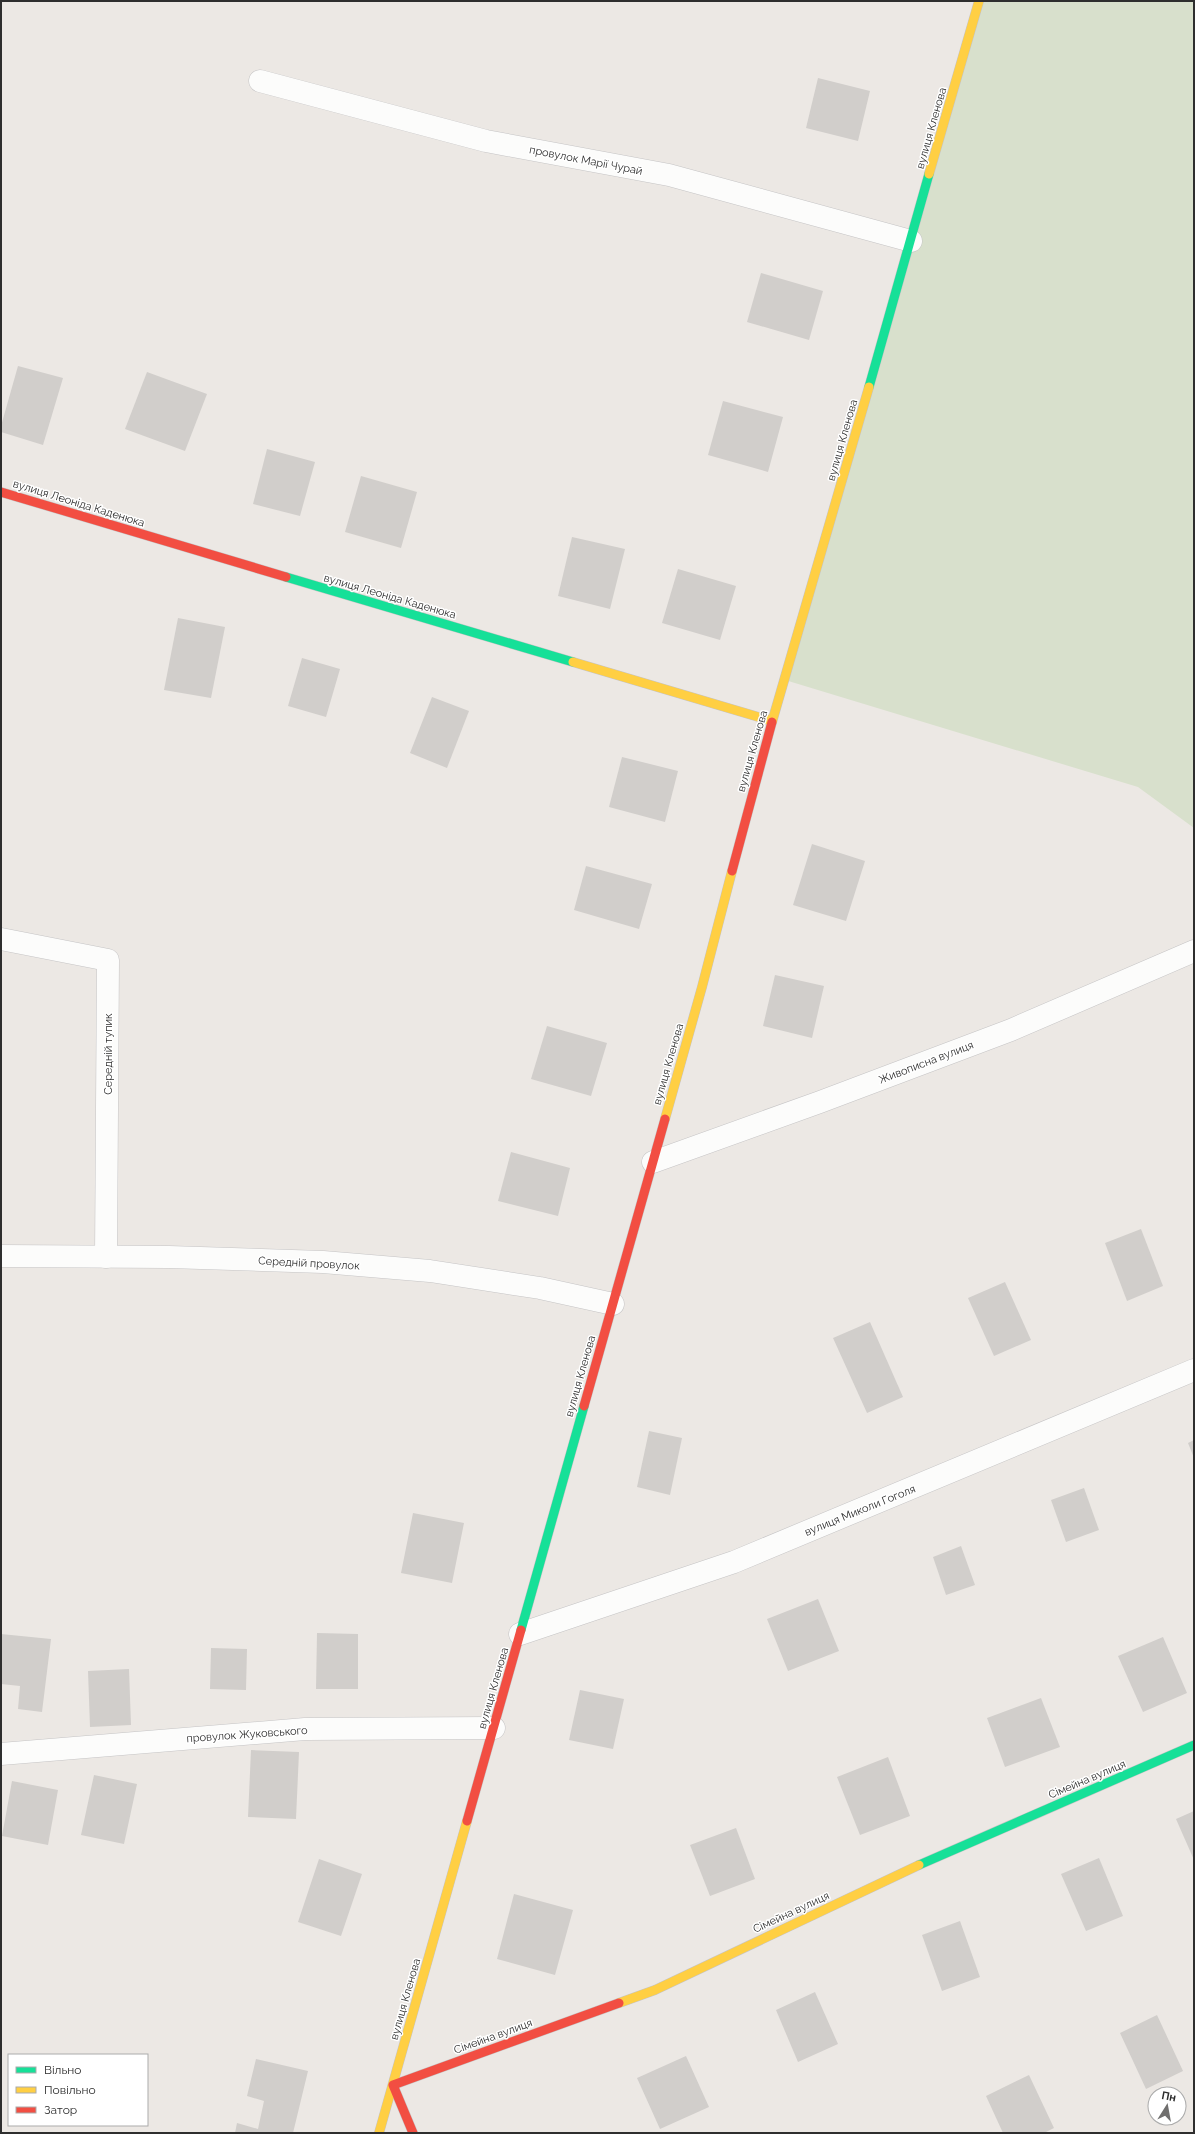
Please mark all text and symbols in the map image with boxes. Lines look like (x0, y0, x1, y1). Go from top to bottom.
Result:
street label: вулиця Кленова (914, 86, 949, 170)
street label: провулок Марії Чурай (528, 143, 644, 178)
street label: вулиця Кленова (825, 398, 860, 482)
street label: вулиця Леоніда Каденюка (11, 477, 146, 530)
street label: вулиця Леоніда Каденюка (322, 571, 457, 622)
street label: вулиця Кленова (735, 709, 770, 793)
street label: Середній тупик (102, 1013, 115, 1095)
street label: вулиця Кленова (651, 1022, 686, 1106)
street label: Живописна вулиця (877, 1038, 975, 1087)
street label: Середній провулок (258, 1254, 360, 1273)
street label: вулиця Кленова (563, 1334, 598, 1418)
street label: вулиця Миколи Гоголя (803, 1482, 918, 1539)
street label: вулиця Кленова (476, 1646, 511, 1730)
street label: провулок Жуковського (186, 1724, 308, 1745)
street label: Сімейна вулиця (1047, 1757, 1128, 1802)
street label: Сімейна вулиця (751, 1889, 831, 1936)
street label: вулиця Кленова (388, 1957, 423, 2041)
street label: Сімейна вулиця (452, 2016, 534, 2057)
legend (8, 2054, 148, 2126)
text: Вільно (44, 2063, 81, 2077)
text: Повільно (44, 2083, 96, 2097)
north arrow (1147, 2086, 1187, 2126)
text: Пн (1160, 2089, 1177, 2104)
text: Затор (44, 2103, 77, 2117)

